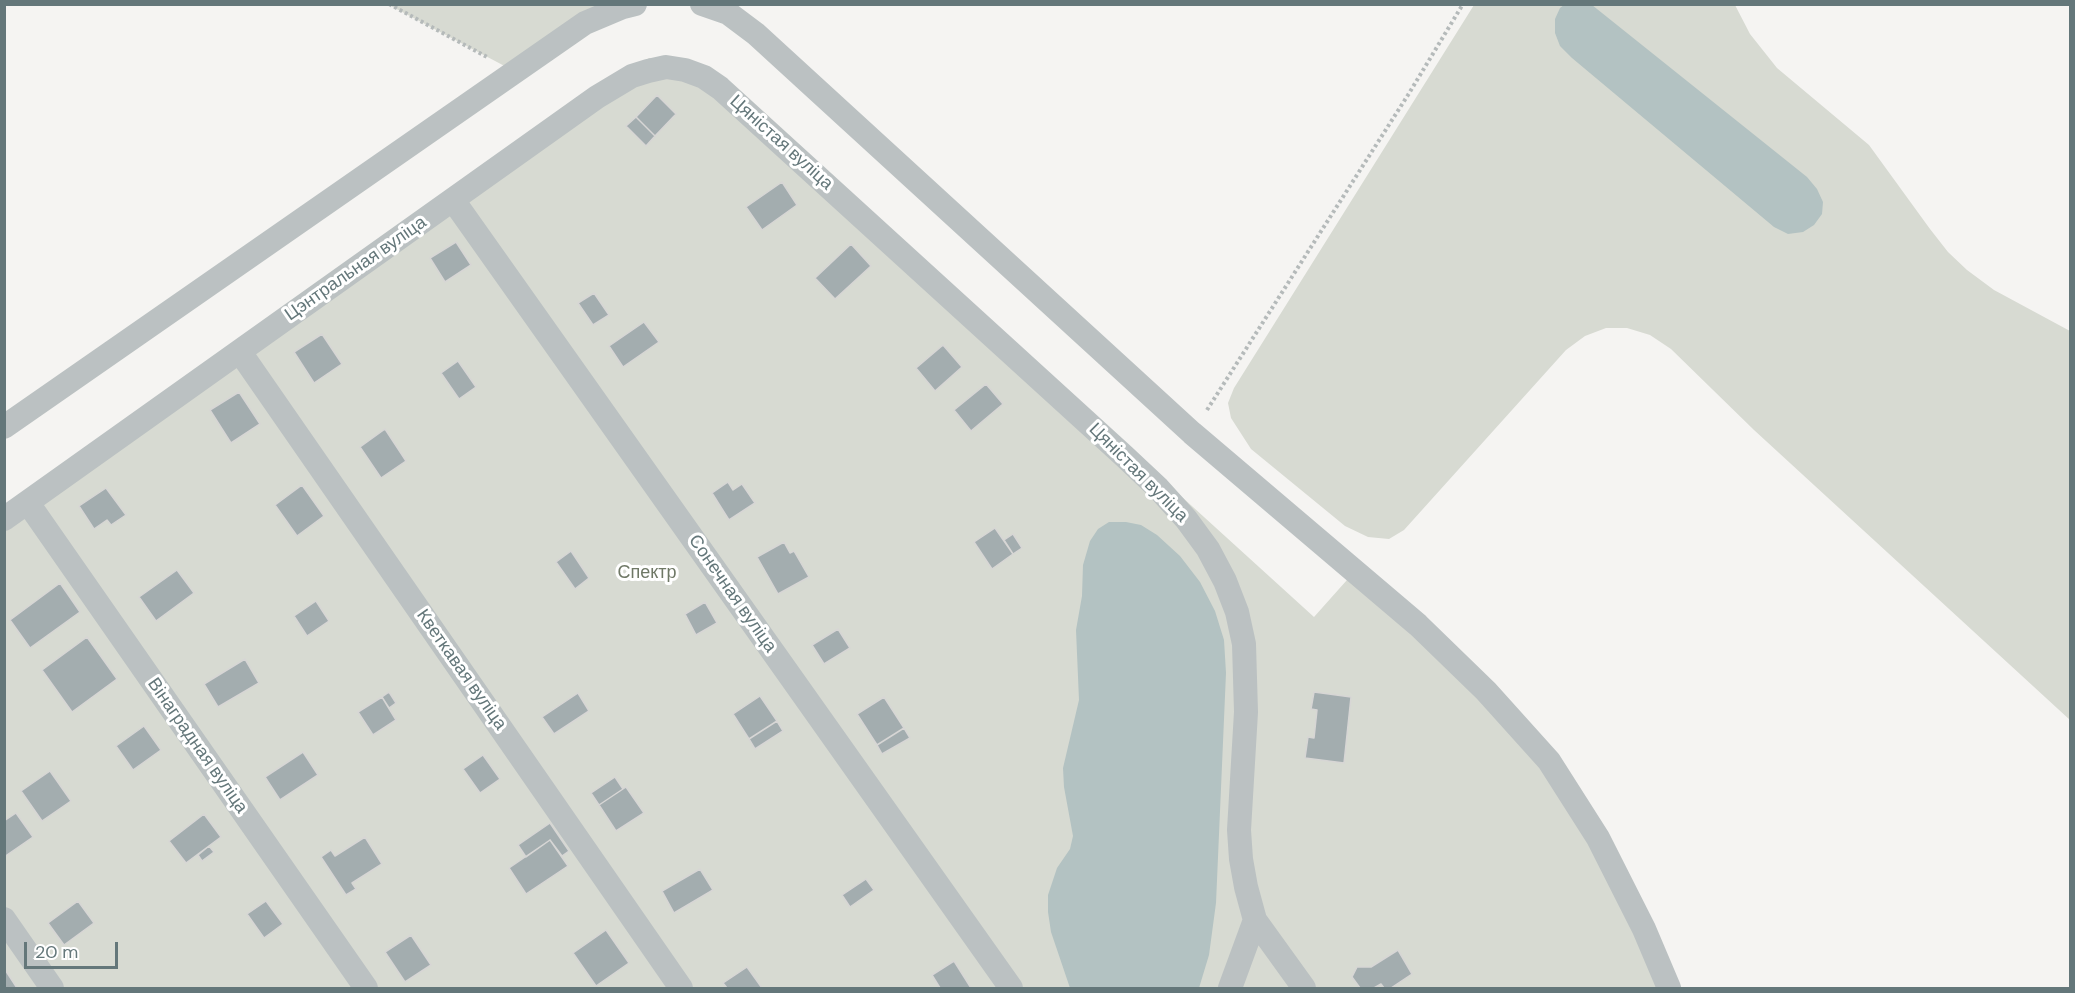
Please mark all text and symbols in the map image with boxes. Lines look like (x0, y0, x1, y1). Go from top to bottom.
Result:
street label: Цяністая вуліца (725, 91, 837, 195)
street label: Цэнтральная вуліца (281, 212, 431, 326)
street label: Цяністая вуліца (1084, 419, 1192, 527)
street label: Сонечная вуліца (683, 531, 781, 657)
park label: Спектр (617, 562, 677, 584)
street label: Кветкавая вуліца (411, 606, 511, 734)
street label: Вінаградная вуліца (142, 674, 252, 818)
scale bar (27, 930, 122, 968)
text: 20 m (35, 940, 78, 964)

